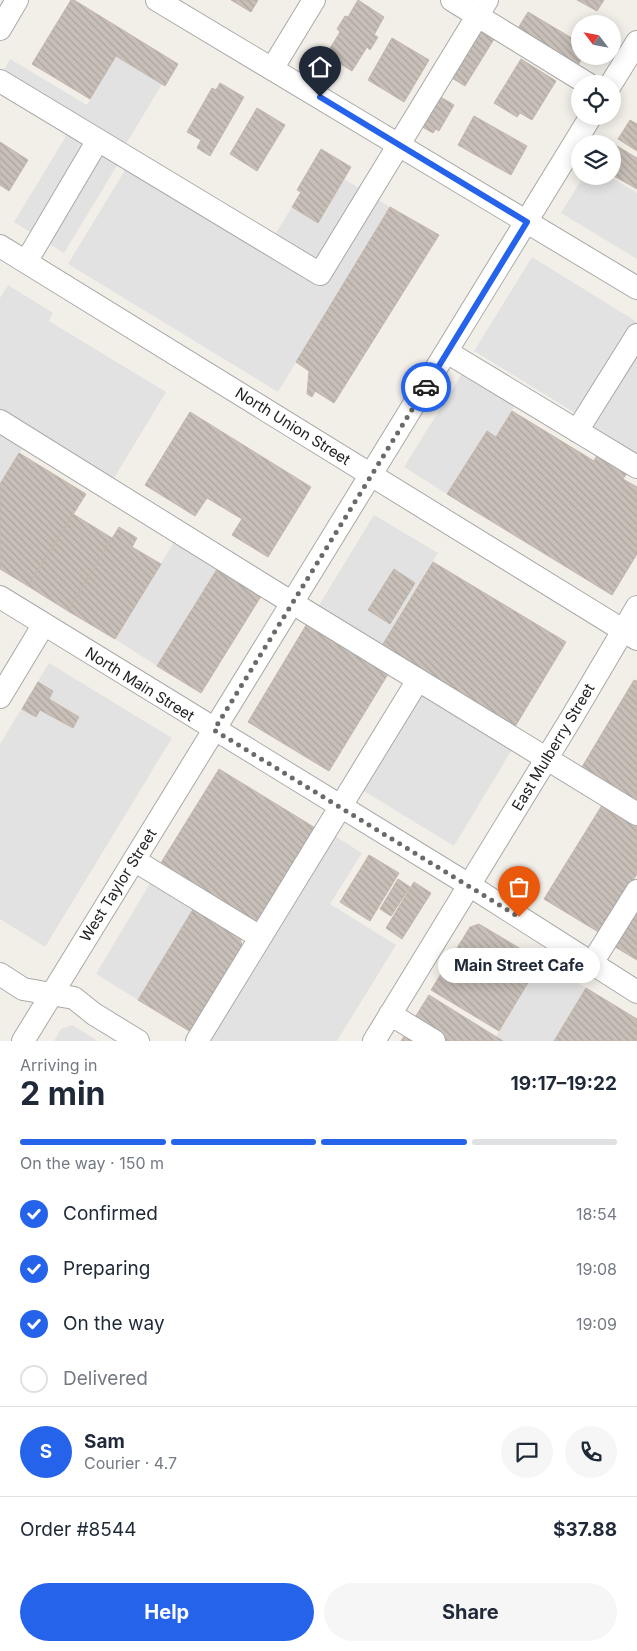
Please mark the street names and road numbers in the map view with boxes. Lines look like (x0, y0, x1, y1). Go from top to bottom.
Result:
street label: North Union Street (232, 383, 354, 469)
street label: North Main Street (82, 643, 198, 725)
street label: East Mulberry Street (507, 680, 599, 814)
street label: West Taylor Street (76, 825, 161, 945)

